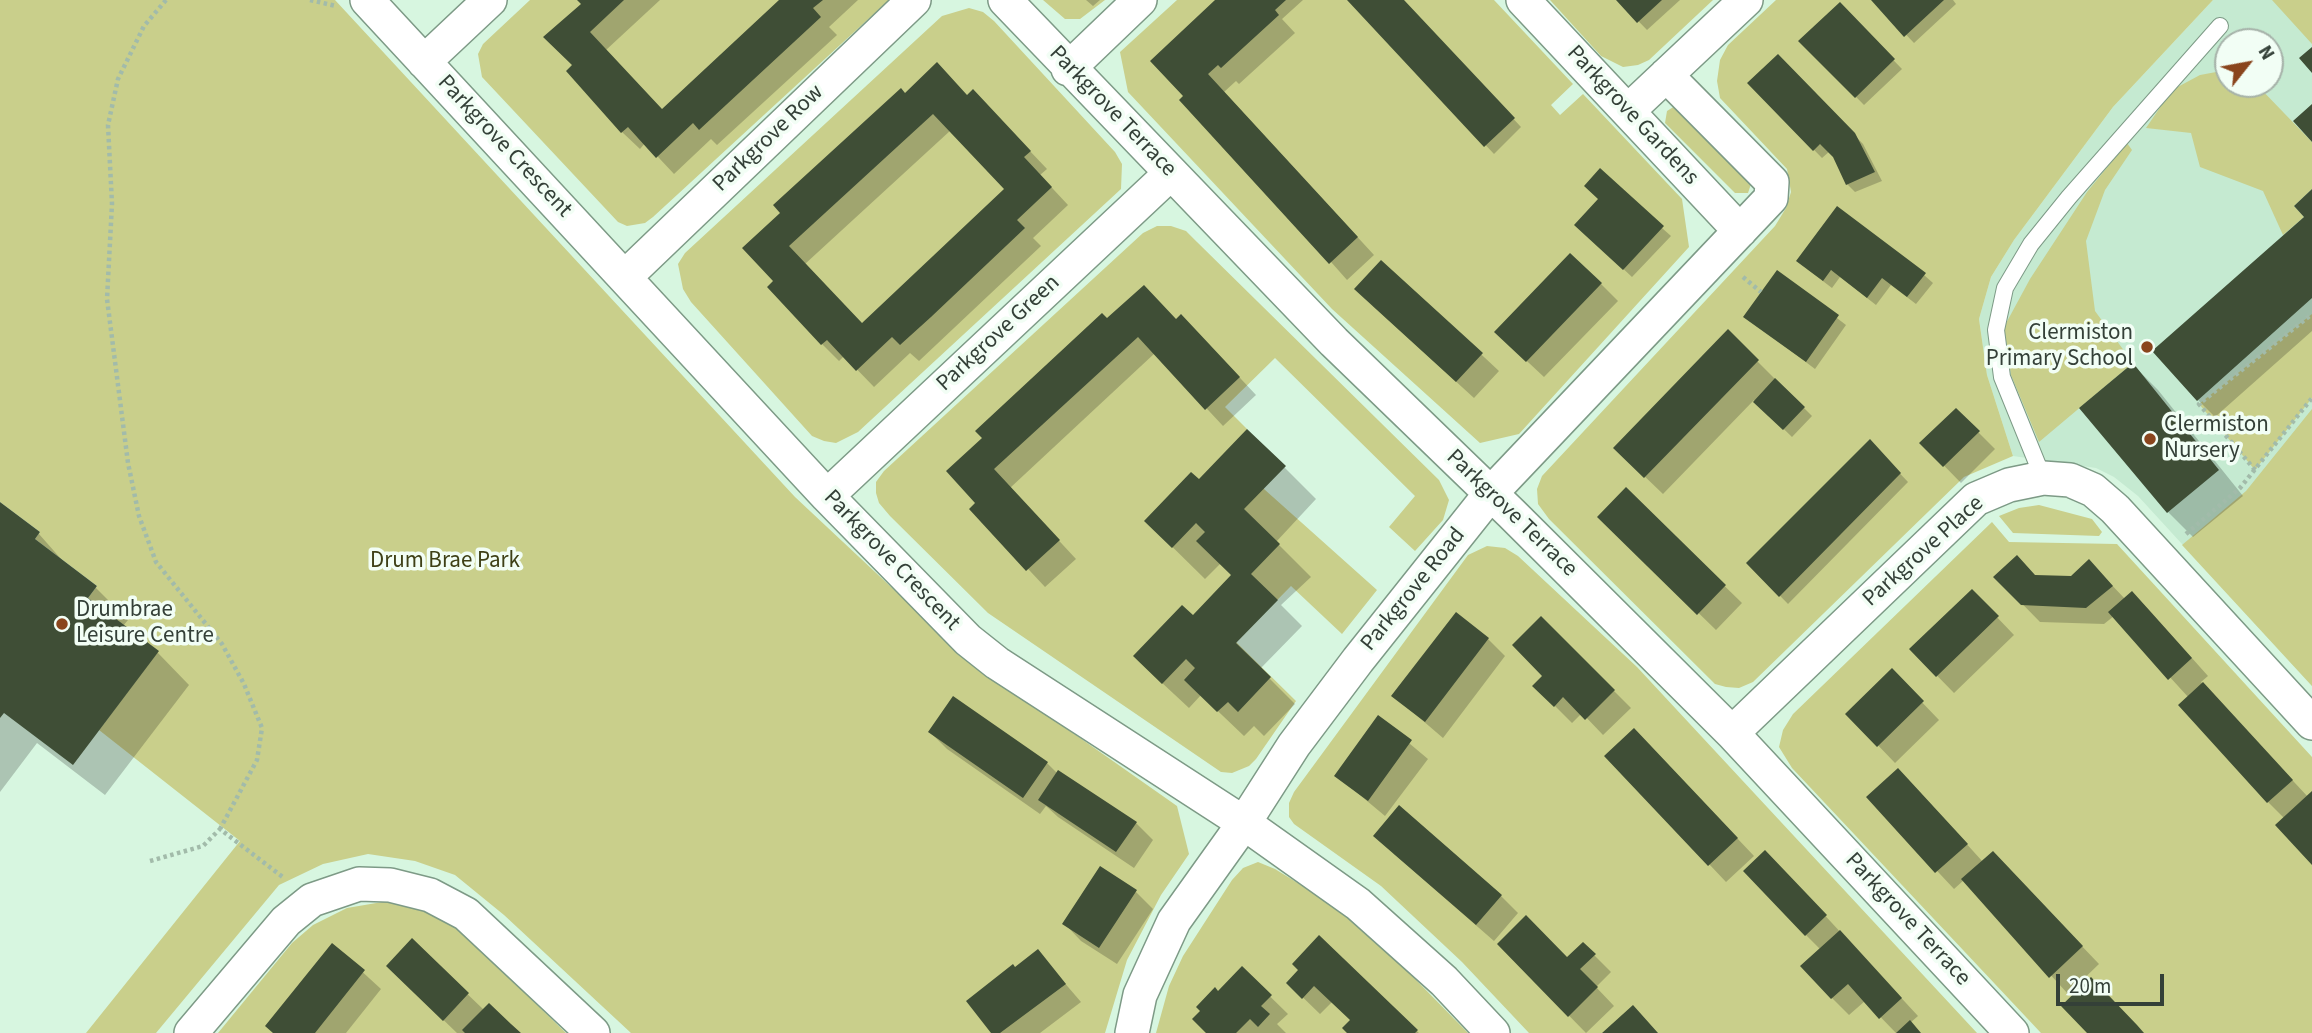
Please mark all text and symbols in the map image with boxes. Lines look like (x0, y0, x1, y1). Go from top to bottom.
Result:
north arrow (2214, 28, 2284, 98)
street label: Parkgrove Gardens (1560, 40, 1704, 192)
street label: Parkgrove Terrace (1042, 41, 1182, 183)
text: N (2251, 41, 2281, 65)
street label: Parkgrove Crescent (431, 70, 577, 224)
street label: Parkgrove Row (708, 79, 830, 199)
street label: Parkgrove Green (932, 270, 1066, 398)
place label: Clermiston Primary School (1986, 320, 2133, 374)
marker: Clermiston Primary School (2139, 339, 2155, 355)
place label: Clermiston Nursery (2164, 412, 2269, 466)
marker: Clermiston Nursery (2142, 431, 2158, 447)
street label: Parkgrove Terrace (1440, 444, 1582, 584)
street label: Parkgrove Crescent (817, 485, 965, 637)
street label: Parkgrove Place (1858, 491, 1990, 613)
street label: Parkgrove Road (1356, 523, 1472, 657)
park label: Drum Brae Park (370, 548, 520, 576)
place label: Drumbrae Leisure Centre (76, 597, 214, 651)
marker: Drumbrae Leisure Centre (54, 616, 70, 632)
street label: Parkgrove Terrace (1838, 848, 1976, 992)
scale bar (2060, 960, 2168, 1004)
text: 20 m (2069, 971, 2111, 1001)

